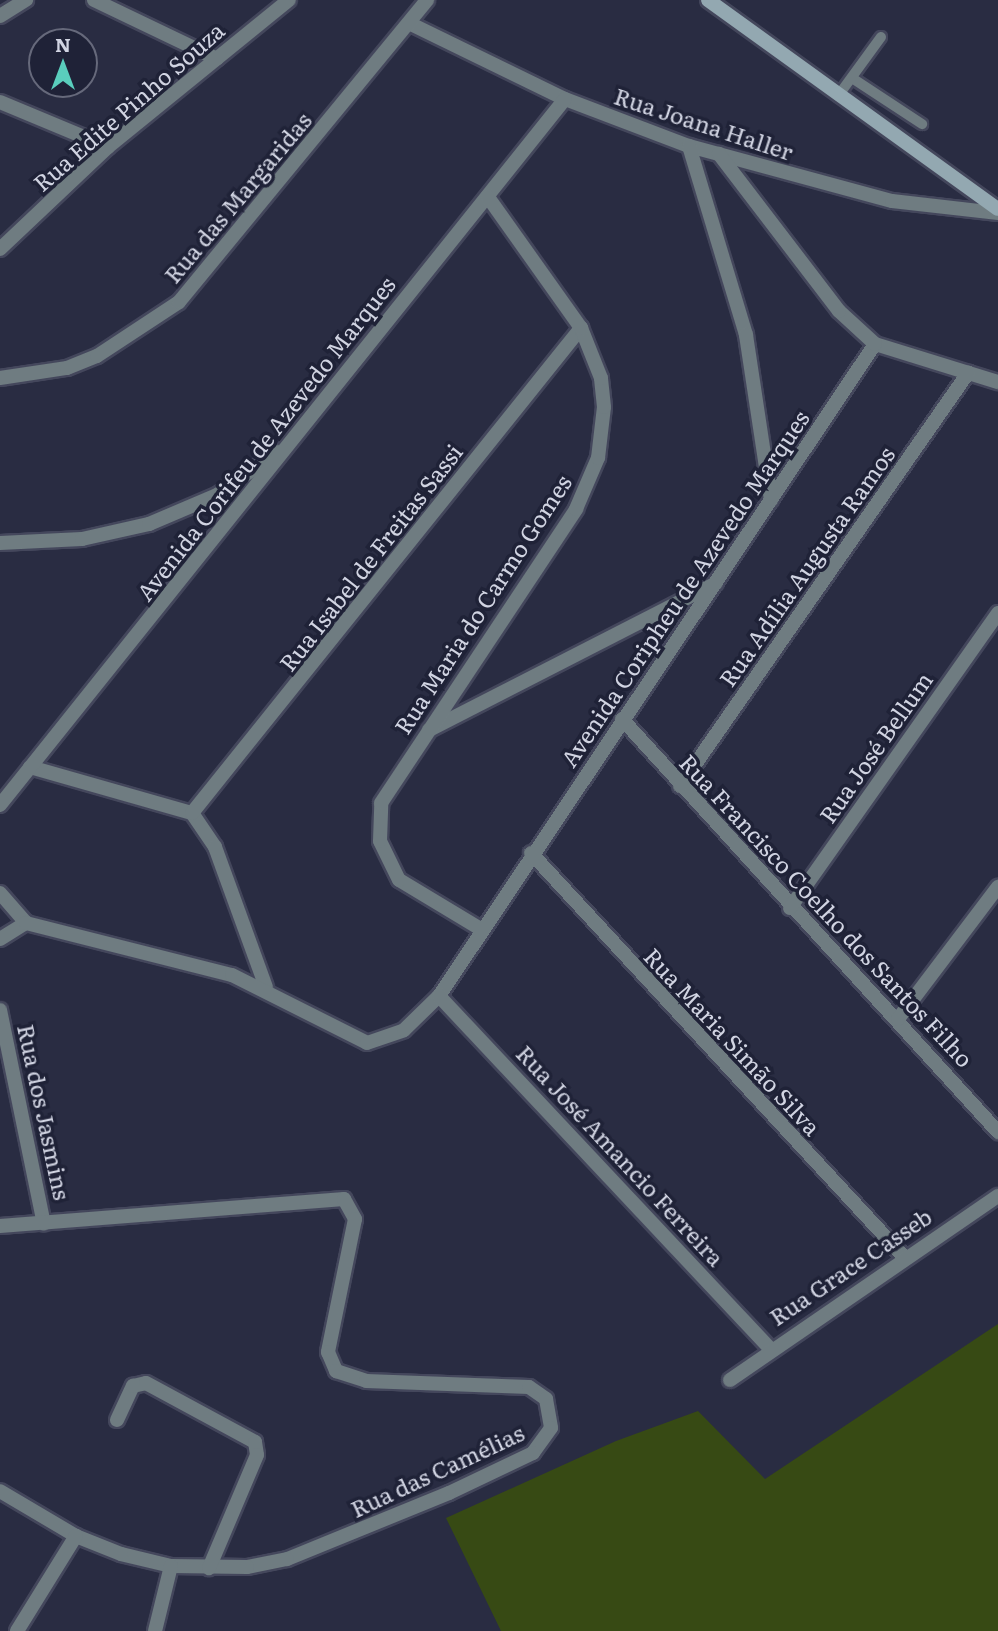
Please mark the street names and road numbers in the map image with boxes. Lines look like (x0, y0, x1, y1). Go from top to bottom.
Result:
street label: Rua Edite Pinho Souza (27, 16, 229, 196)
street label: Rua Joana Haller (611, 81, 797, 165)
street label: Rua das Margaridas (158, 106, 316, 288)
street label: Avenida Corifeu de Azevedo Marques (130, 270, 400, 606)
street label: Avenida Coripheu de Azevedo Marques (554, 405, 814, 771)
street label: Rua Isabel de Freitas Sassi (273, 438, 467, 676)
street label: Rua Adília Augusta Ramos (713, 441, 899, 691)
street label: Rua Maria do Carmo Gomes (388, 469, 576, 739)
street label: Rua José Bellum (813, 666, 937, 828)
street label: Rua Francisco Coelho dos Santos Filho (675, 748, 979, 1072)
street label: Rua Maria Simão Silva (639, 942, 827, 1140)
street label: Rua dos Jasmins (13, 1022, 77, 1202)
street label: Rua José Amancio Ferreira (511, 1039, 731, 1271)
street label: Rua Grace Casseb (764, 1202, 936, 1330)
street label: Rua das Camélias (346, 1418, 528, 1522)

